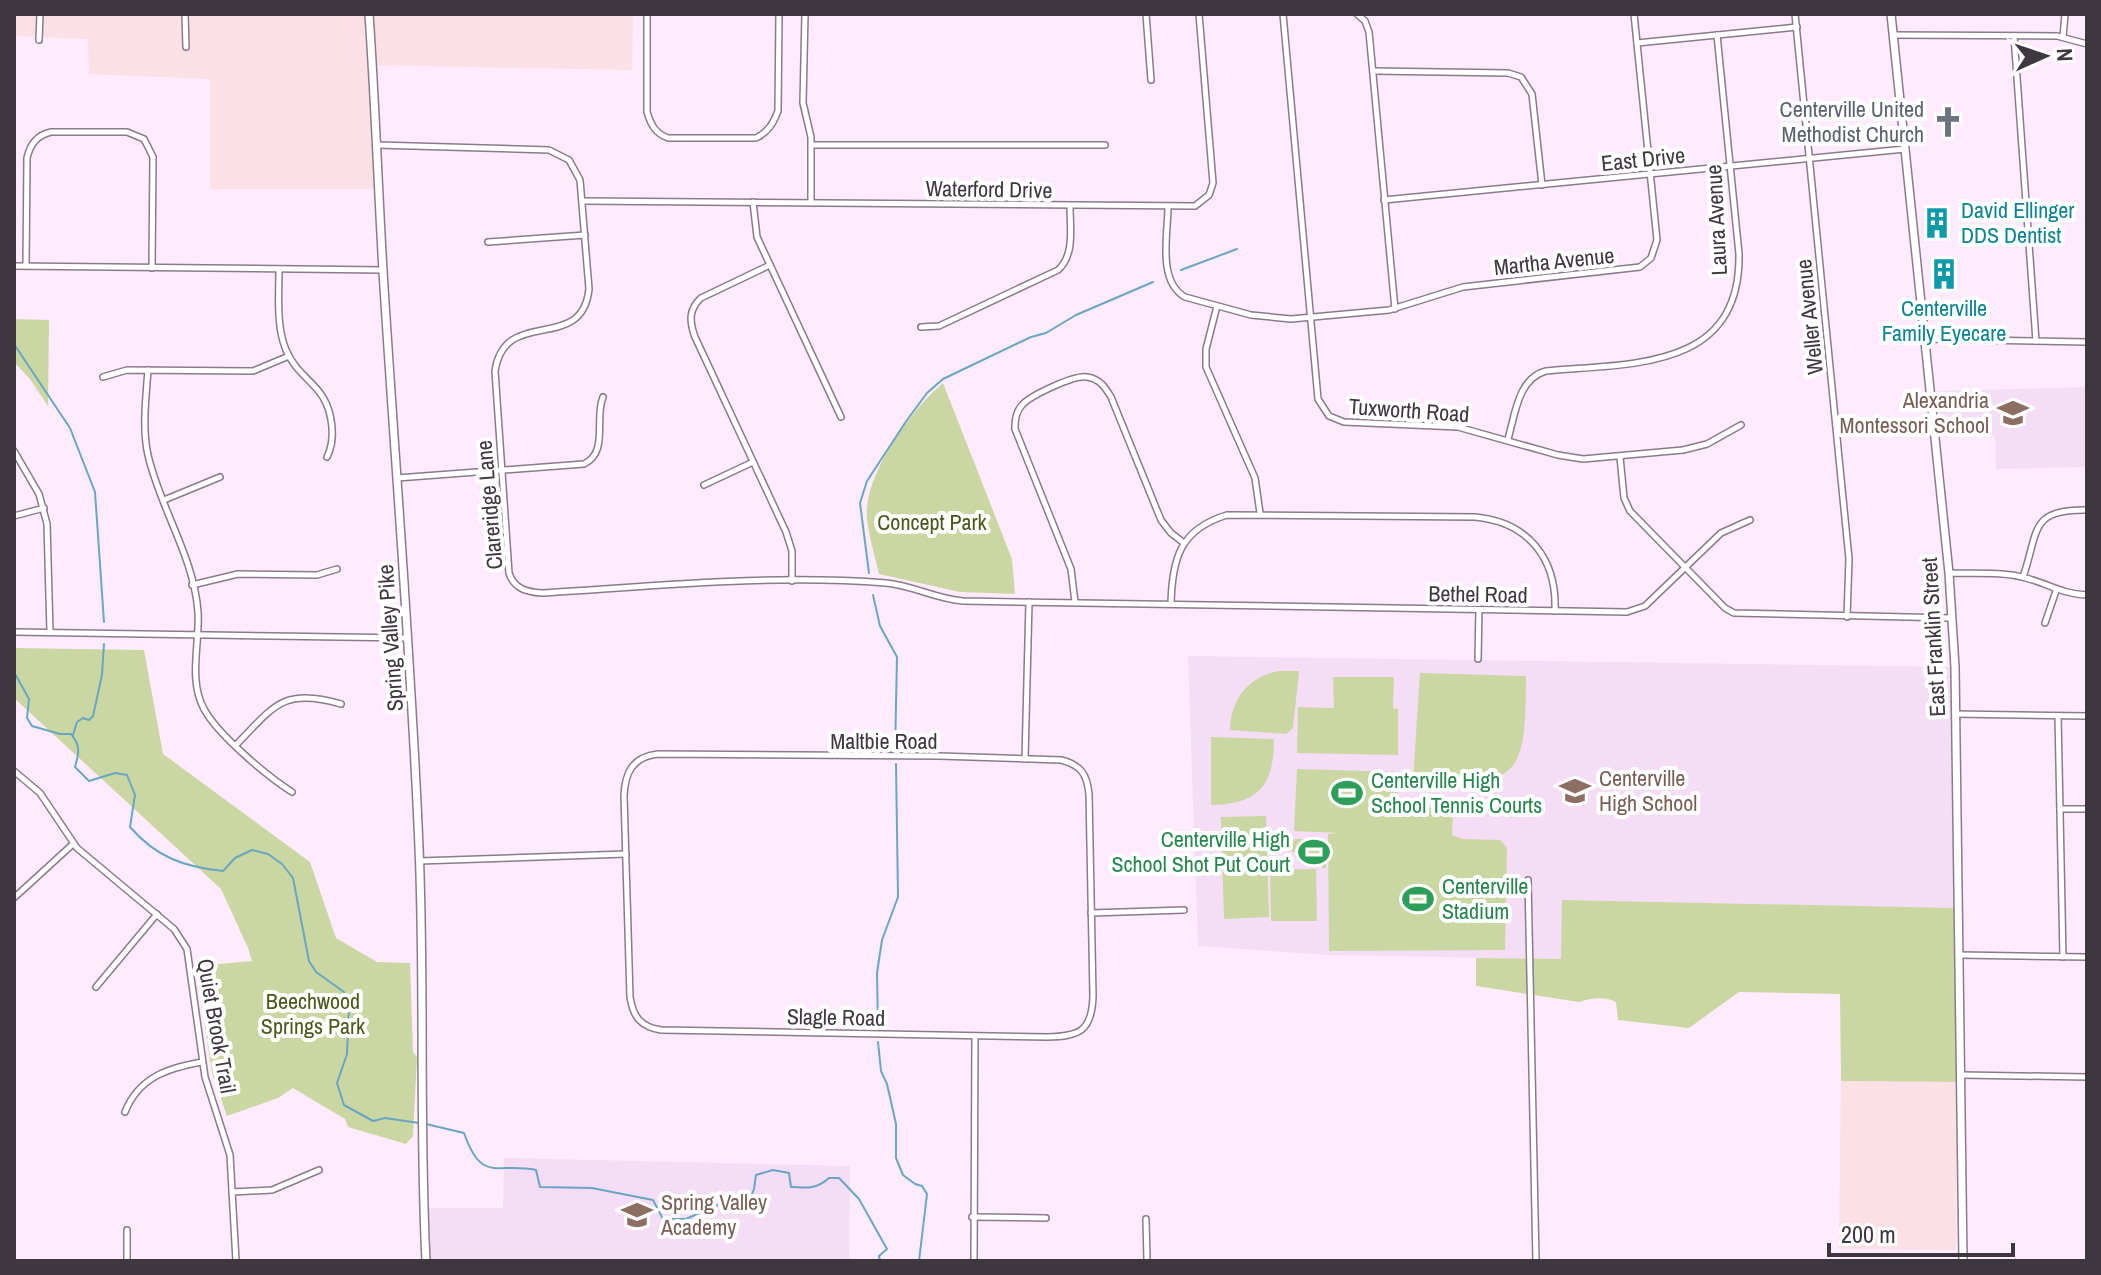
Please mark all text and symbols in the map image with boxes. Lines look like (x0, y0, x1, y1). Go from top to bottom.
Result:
north arrow (2005, 16, 2085, 96)
text: N (2050, 48, 2080, 62)
place label: Centerville United Methodist Church (1780, 94, 1924, 149)
church icon: Centerville United Methodist Church (1931, 105, 1965, 139)
street label: East Drive (1600, 140, 1686, 178)
street label: Laura Avenue (1698, 164, 1734, 276)
street label: Waterford Drive (925, 173, 1053, 205)
place label: David Ellinger DDS Dentist (1961, 195, 2074, 250)
building icon: David Ellinger DDS Dentist (1920, 206, 1954, 240)
street label: Martha Avenue (1492, 240, 1616, 282)
building icon: Centerville Family Eyecare (1927, 257, 1961, 291)
street label: Weller Avenue (1788, 258, 1830, 376)
place label: Centerville Family Eyecare (1882, 293, 2006, 348)
place label: Alexandria Montessori School (1840, 385, 1989, 440)
street label: Tuxworth Road (1348, 391, 1470, 429)
school or university icon: Alexandria Montessori School (1996, 396, 2030, 430)
street label: Clareridge Lane (468, 439, 510, 571)
park label: Concept Park (877, 507, 988, 537)
street label: East Franklin Street (1914, 557, 1952, 717)
street label: Spring Valley Pike (370, 564, 410, 712)
street label: Bethel Road (1428, 578, 1528, 610)
street label: Maltbie Road (830, 726, 938, 756)
place label: Centerville High School (1599, 763, 1697, 818)
place label: Centerville High School Tennis Courts (1371, 765, 1542, 820)
school or university icon: Centerville High School (1558, 774, 1592, 808)
sports icon: Centerville High School Tennis Courts (1330, 776, 1364, 810)
place label: Centerville High School Shot Put Court (1111, 824, 1290, 879)
sports icon: Centerville High School Shot Put Court (1297, 835, 1331, 869)
place label: Centerville Stadium (1442, 871, 1528, 926)
sports icon: Centerville Stadium (1401, 882, 1435, 916)
street label: Quiet Brook Trail (190, 956, 244, 1096)
park label: Beechwood Springs Park (261, 986, 366, 1041)
street label: Slagle Road (787, 1001, 885, 1033)
place label: Spring Valley Academy (660, 1187, 767, 1242)
school or university icon: Spring Valley Academy (620, 1198, 654, 1232)
scale bar (1829, 1207, 2013, 1257)
text: 200 m (1841, 1218, 1896, 1250)

